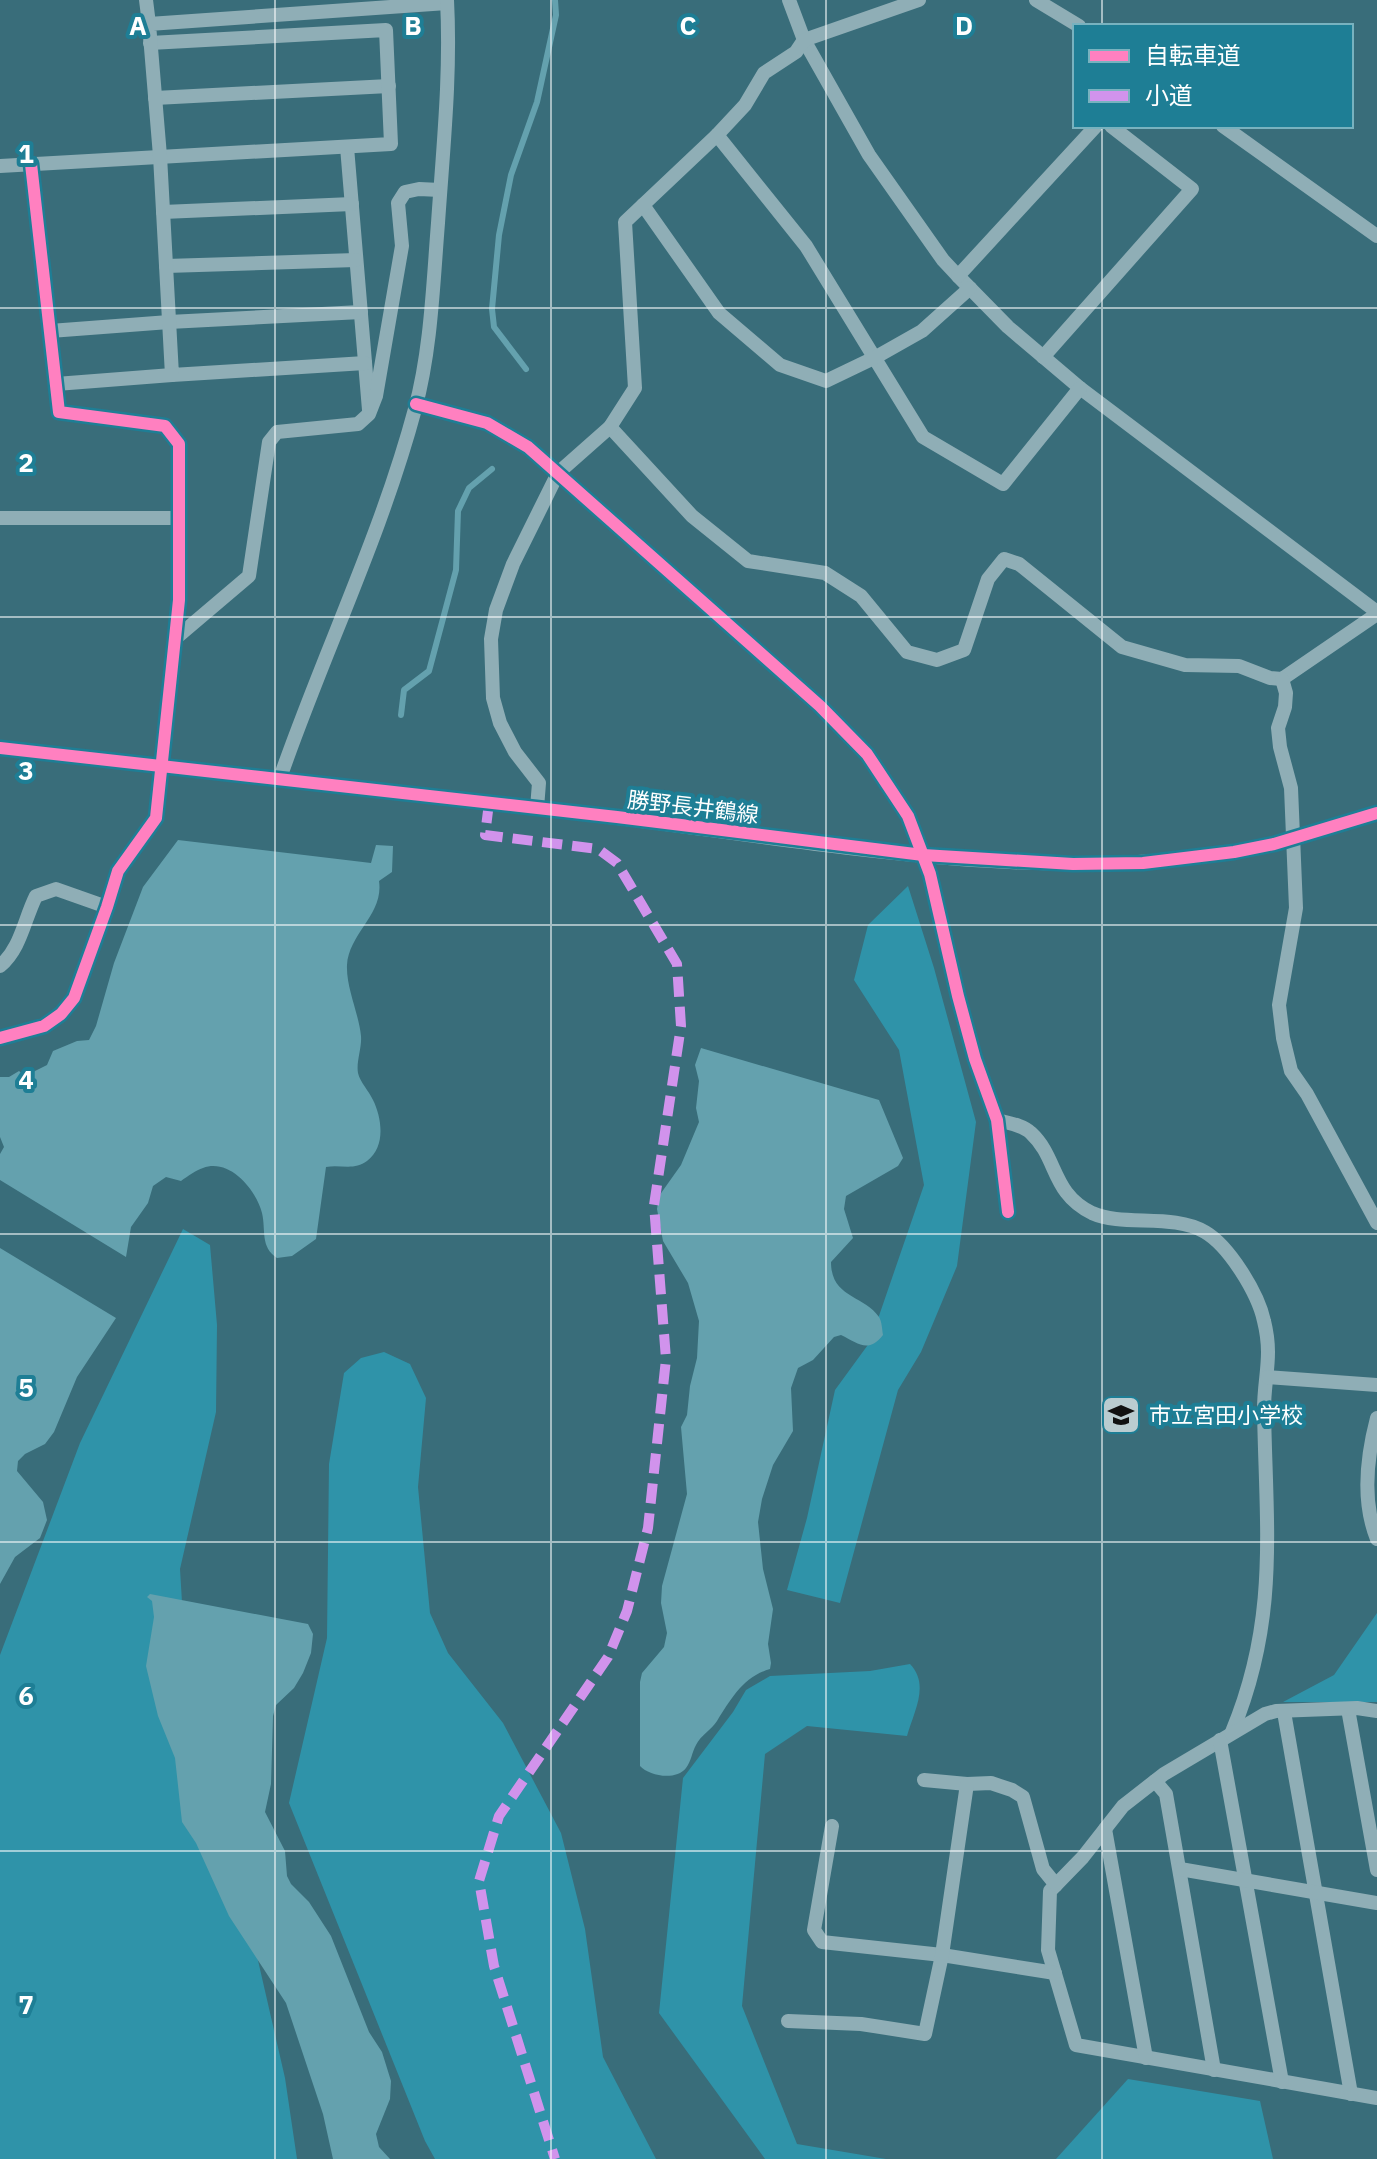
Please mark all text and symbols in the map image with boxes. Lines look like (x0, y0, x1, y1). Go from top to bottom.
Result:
text: A (129, 8, 147, 42)
text: B (404, 8, 422, 42)
text: C (680, 8, 697, 42)
text: D (955, 8, 973, 42)
legend (1073, 24, 1353, 128)
text: 自転車道 (1145, 39, 1241, 71)
text: 小道 (1145, 79, 1193, 111)
text: 1 (18, 136, 34, 170)
text: 2 (18, 445, 34, 479)
text: 3 (18, 753, 34, 787)
street label: 勝野長井鶴線 (626, 784, 760, 829)
text: 4 (18, 1062, 34, 1096)
text: 5 (18, 1370, 34, 1404)
school or university icon: 市立宮田小学校 (1100, 1394, 1142, 1436)
place label: 市立宮田小学校 (1149, 1400, 1303, 1429)
text: 6 (18, 1678, 34, 1712)
text: 7 (18, 1987, 34, 2021)

